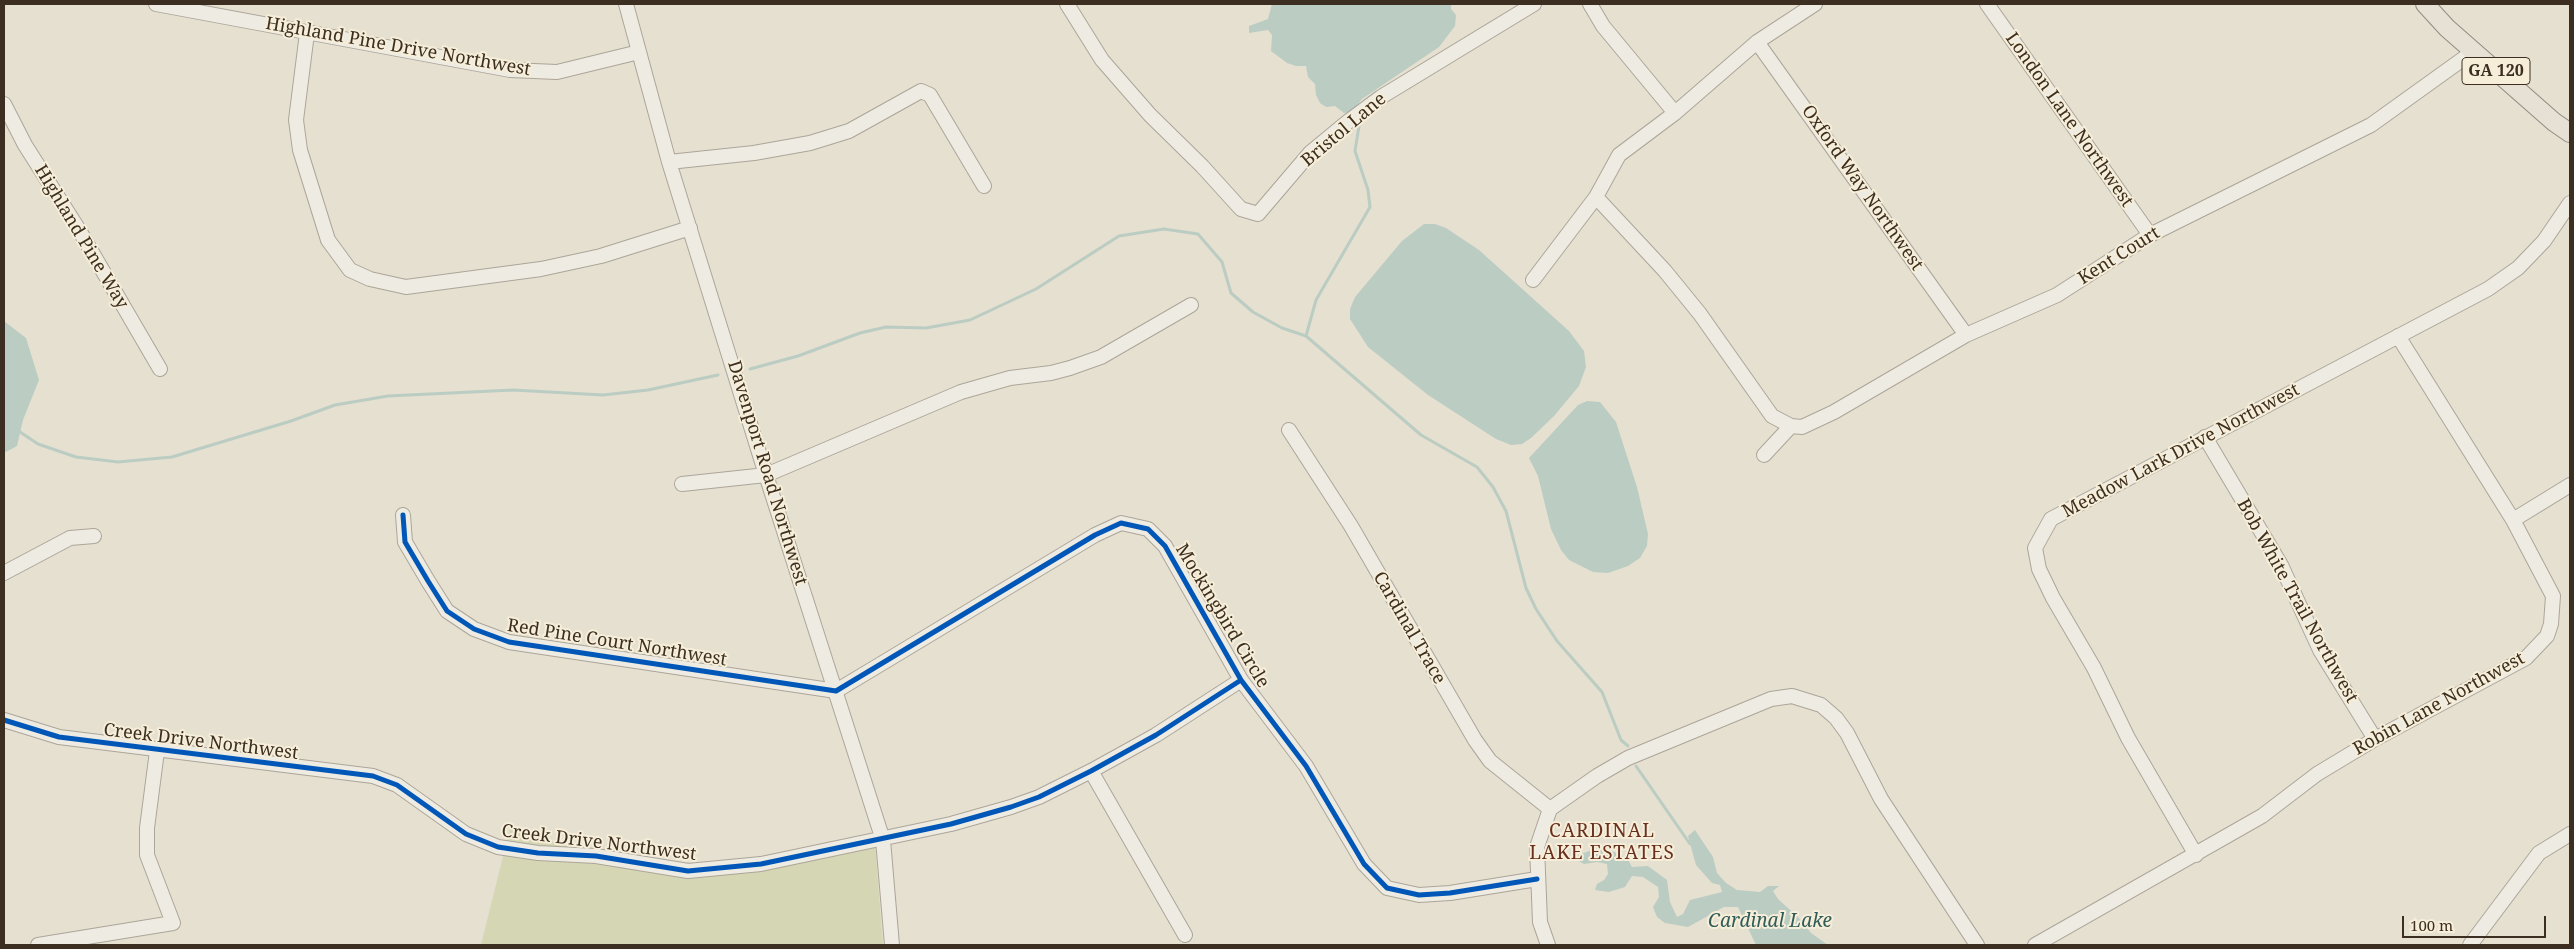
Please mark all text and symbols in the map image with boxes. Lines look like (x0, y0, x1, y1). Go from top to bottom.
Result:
street label: Highland Pine Drive Northwest (264, 13, 532, 81)
street label: London Lane Northwest (2000, 29, 2138, 211)
road number: GA 120 (2462, 58, 2530, 84)
street label: Bristol Lane (1297, 88, 1391, 172)
street label: Oxford Way Northwest (1797, 101, 1927, 275)
street label: Highland Pine Way (29, 161, 133, 313)
street label: Kent Court (2074, 222, 2164, 290)
street label: Davenport Road Northwest (722, 358, 812, 588)
street label: Meadow Lark Drive Northwest (2059, 379, 2303, 523)
street label: Bob White Trail Northwest (2232, 495, 2362, 707)
street label: Mockingbird Circle (1170, 540, 1274, 692)
street label: Cardinal Trace (1368, 568, 1450, 688)
street label: Red Pine Court Northwest (506, 615, 728, 671)
street label: Robin Lane Northwest (2350, 648, 2528, 760)
street label: Creek Drive Northwest (102, 719, 300, 765)
street label: Creek Drive Northwest (500, 820, 698, 866)
district label: CARDINAL LAKE ESTATES (1528, 821, 1676, 865)
scale bar (2404, 906, 2548, 938)
water label: Cardinal Lake (1708, 911, 1832, 933)
text: 100 m (2410, 915, 2453, 935)

